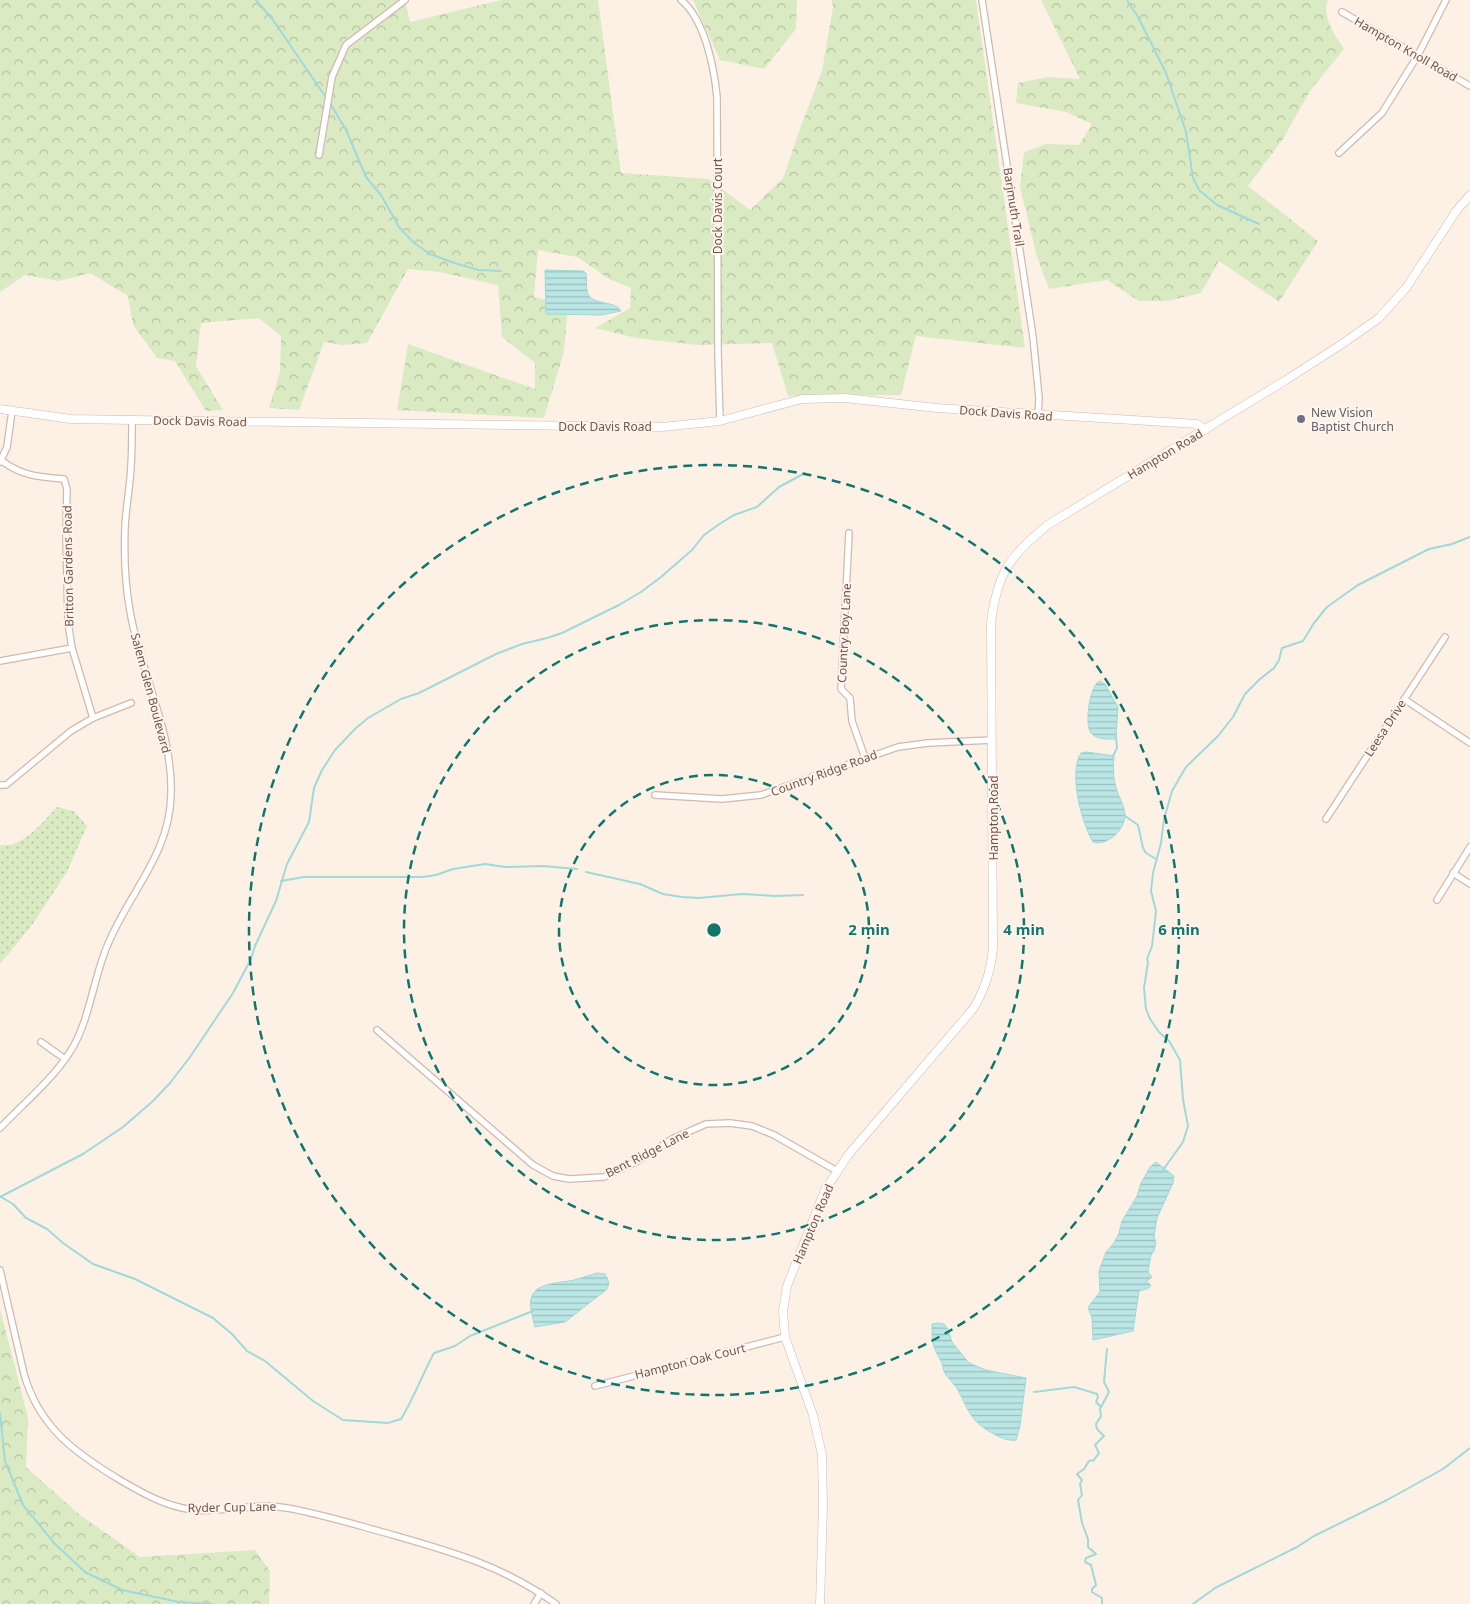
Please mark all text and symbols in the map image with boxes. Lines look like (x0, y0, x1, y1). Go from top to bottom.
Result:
street label: Hampton Knoll Road (1351, 12, 1461, 86)
street label: Dock Davis Court (709, 157, 726, 254)
street label: Barjmuth Trail (999, 166, 1029, 248)
street label: Dock Davis Road (959, 401, 1053, 425)
place label: New Vision Baptist Church (1311, 404, 1394, 435)
street label: Dock Davis Road (153, 412, 247, 430)
marker: New Vision Baptist Church (1295, 413, 1307, 425)
street label: Dock Davis Road (558, 418, 652, 435)
street label: Hampton Road (1124, 425, 1206, 483)
street label: Britton Gardens Road (58, 505, 78, 627)
street label: Country Boy Lane (833, 583, 855, 683)
street label: Salem Glen Boulevard (127, 631, 175, 755)
street label: Leesa Drive (1360, 696, 1410, 760)
street label: Country Ridge Road (768, 746, 880, 800)
street label: Hampton Road (985, 775, 1002, 861)
text: 2 min (848, 919, 890, 939)
text: 4 min (1003, 919, 1045, 939)
text: 6 min (1158, 919, 1200, 939)
centre of rings (705, 921, 723, 939)
street label: Bent Ridge Lane (602, 1124, 692, 1181)
street label: Hampton Road (789, 1181, 837, 1267)
street label: Hampton Oak Court (633, 1339, 748, 1383)
street label: Ryder Cup Lane (188, 1498, 277, 1516)

